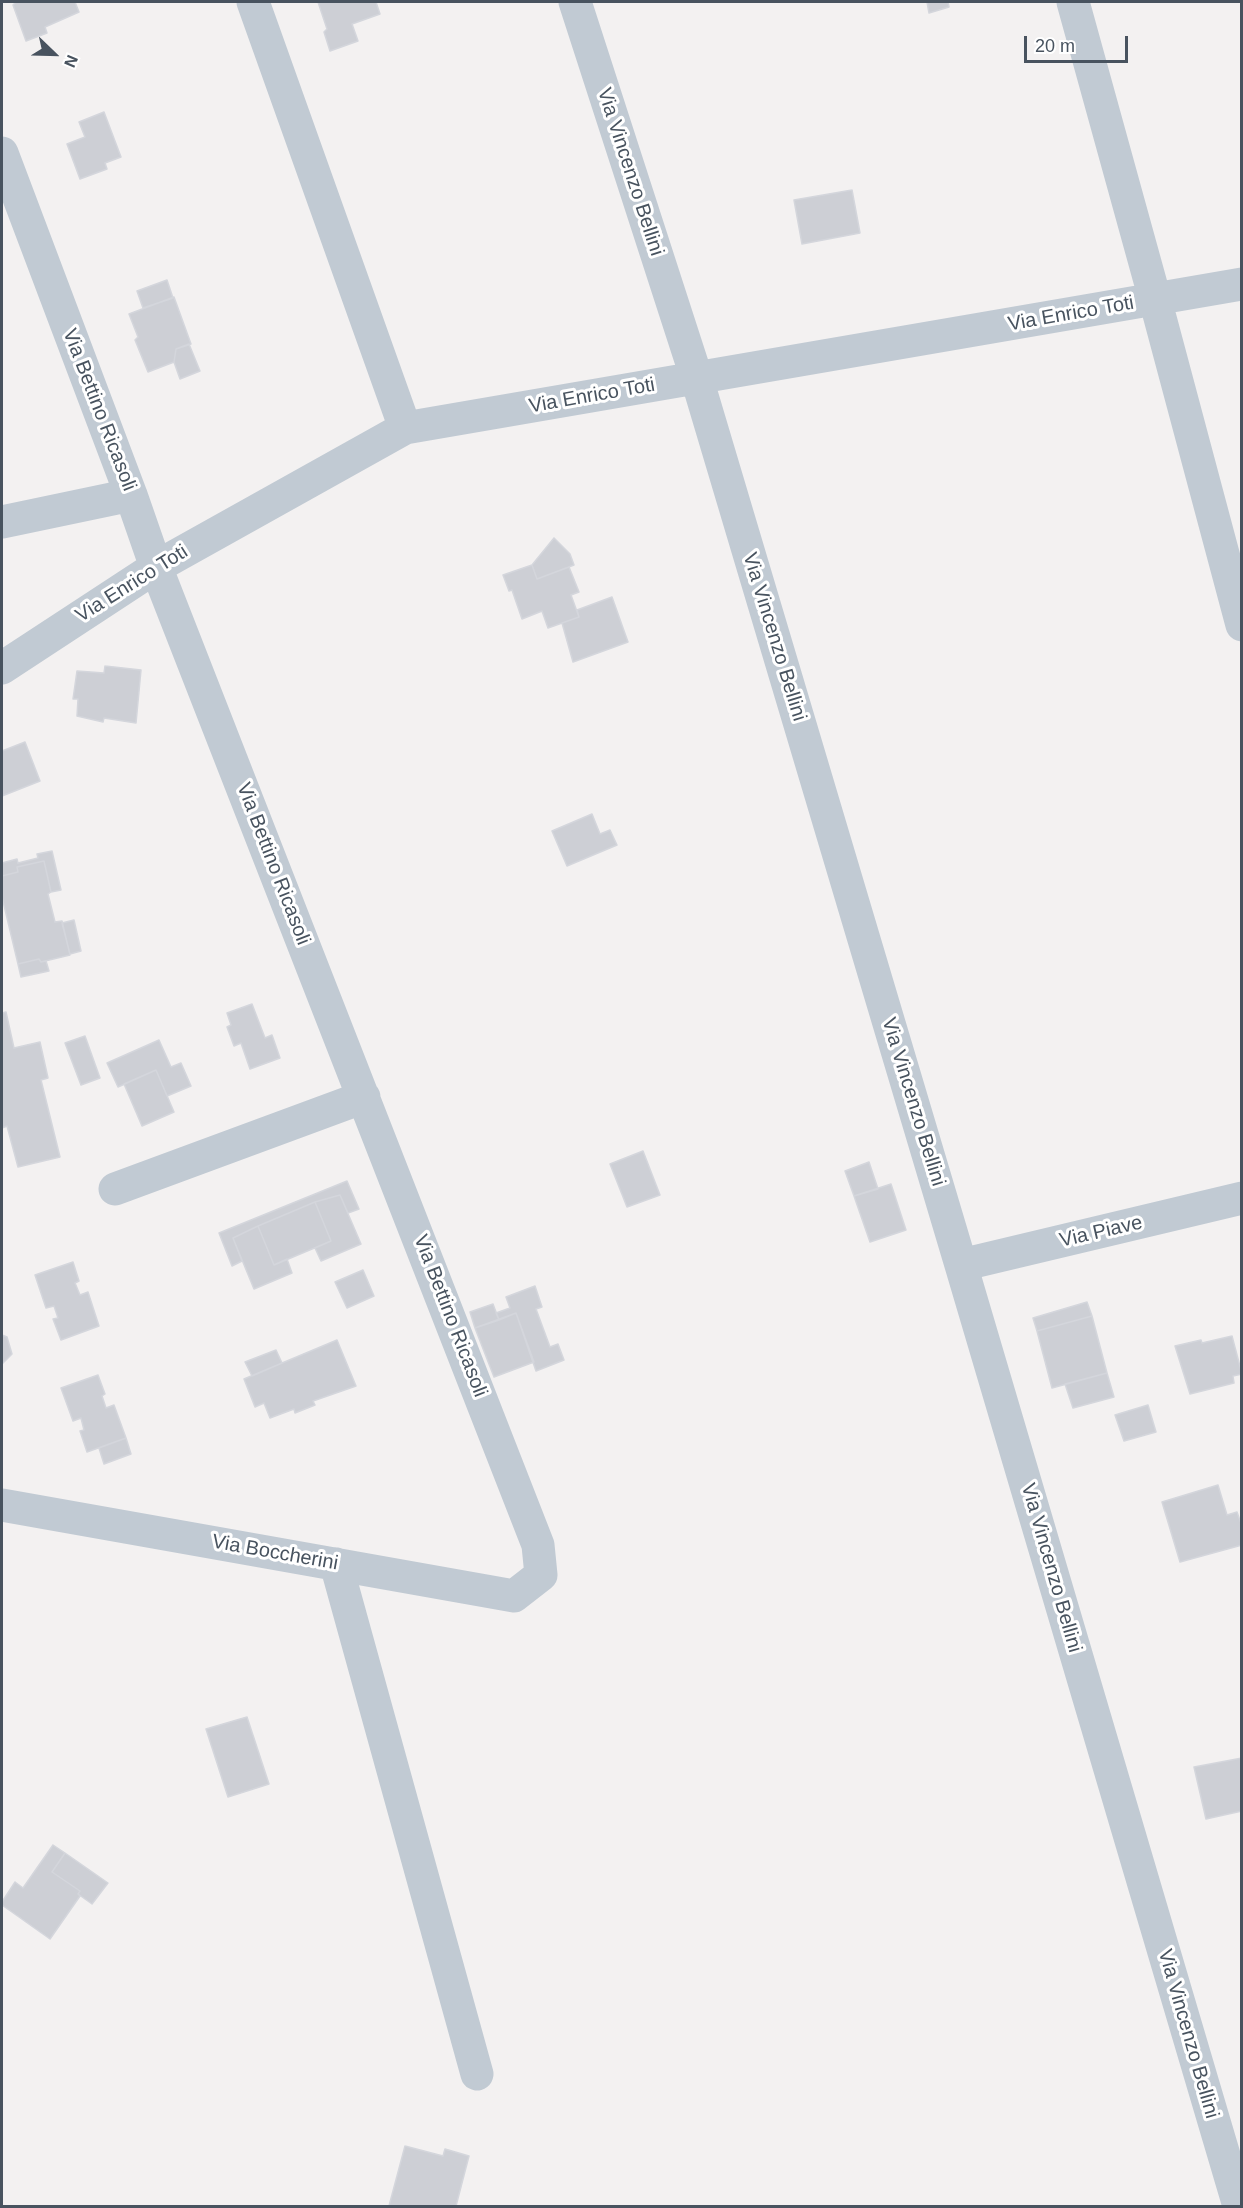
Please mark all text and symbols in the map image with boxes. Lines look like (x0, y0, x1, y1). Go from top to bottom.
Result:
north arrow (24, 24, 84, 84)
scale bar (1027, 24, 1130, 62)
text: 20 m (1035, 36, 1075, 56)
text: N (61, 53, 81, 70)
street label: Via Vincenzo Bellini (592, 85, 668, 259)
street label: Via Enrico Toti (1006, 291, 1136, 337)
street label: Via Bettino Ricasoli (57, 325, 141, 495)
street label: Via Enrico Toti (527, 373, 657, 419)
street label: Via Enrico Toti (72, 540, 192, 628)
street label: Via Vincenzo Bellini (737, 550, 811, 724)
street label: Via Bettino Ricasoli (231, 779, 315, 949)
street label: Via Vincenzo Bellini (876, 1015, 950, 1189)
street label: Via Piave (1057, 1211, 1145, 1253)
street label: Via Bettino Ricasoli (408, 1231, 492, 1401)
street label: Via Vincenzo Bellini (1015, 1481, 1087, 1655)
street label: Via Boccherini (210, 1530, 340, 1576)
street label: Via Vincenzo Bellini (1152, 1947, 1224, 2121)

